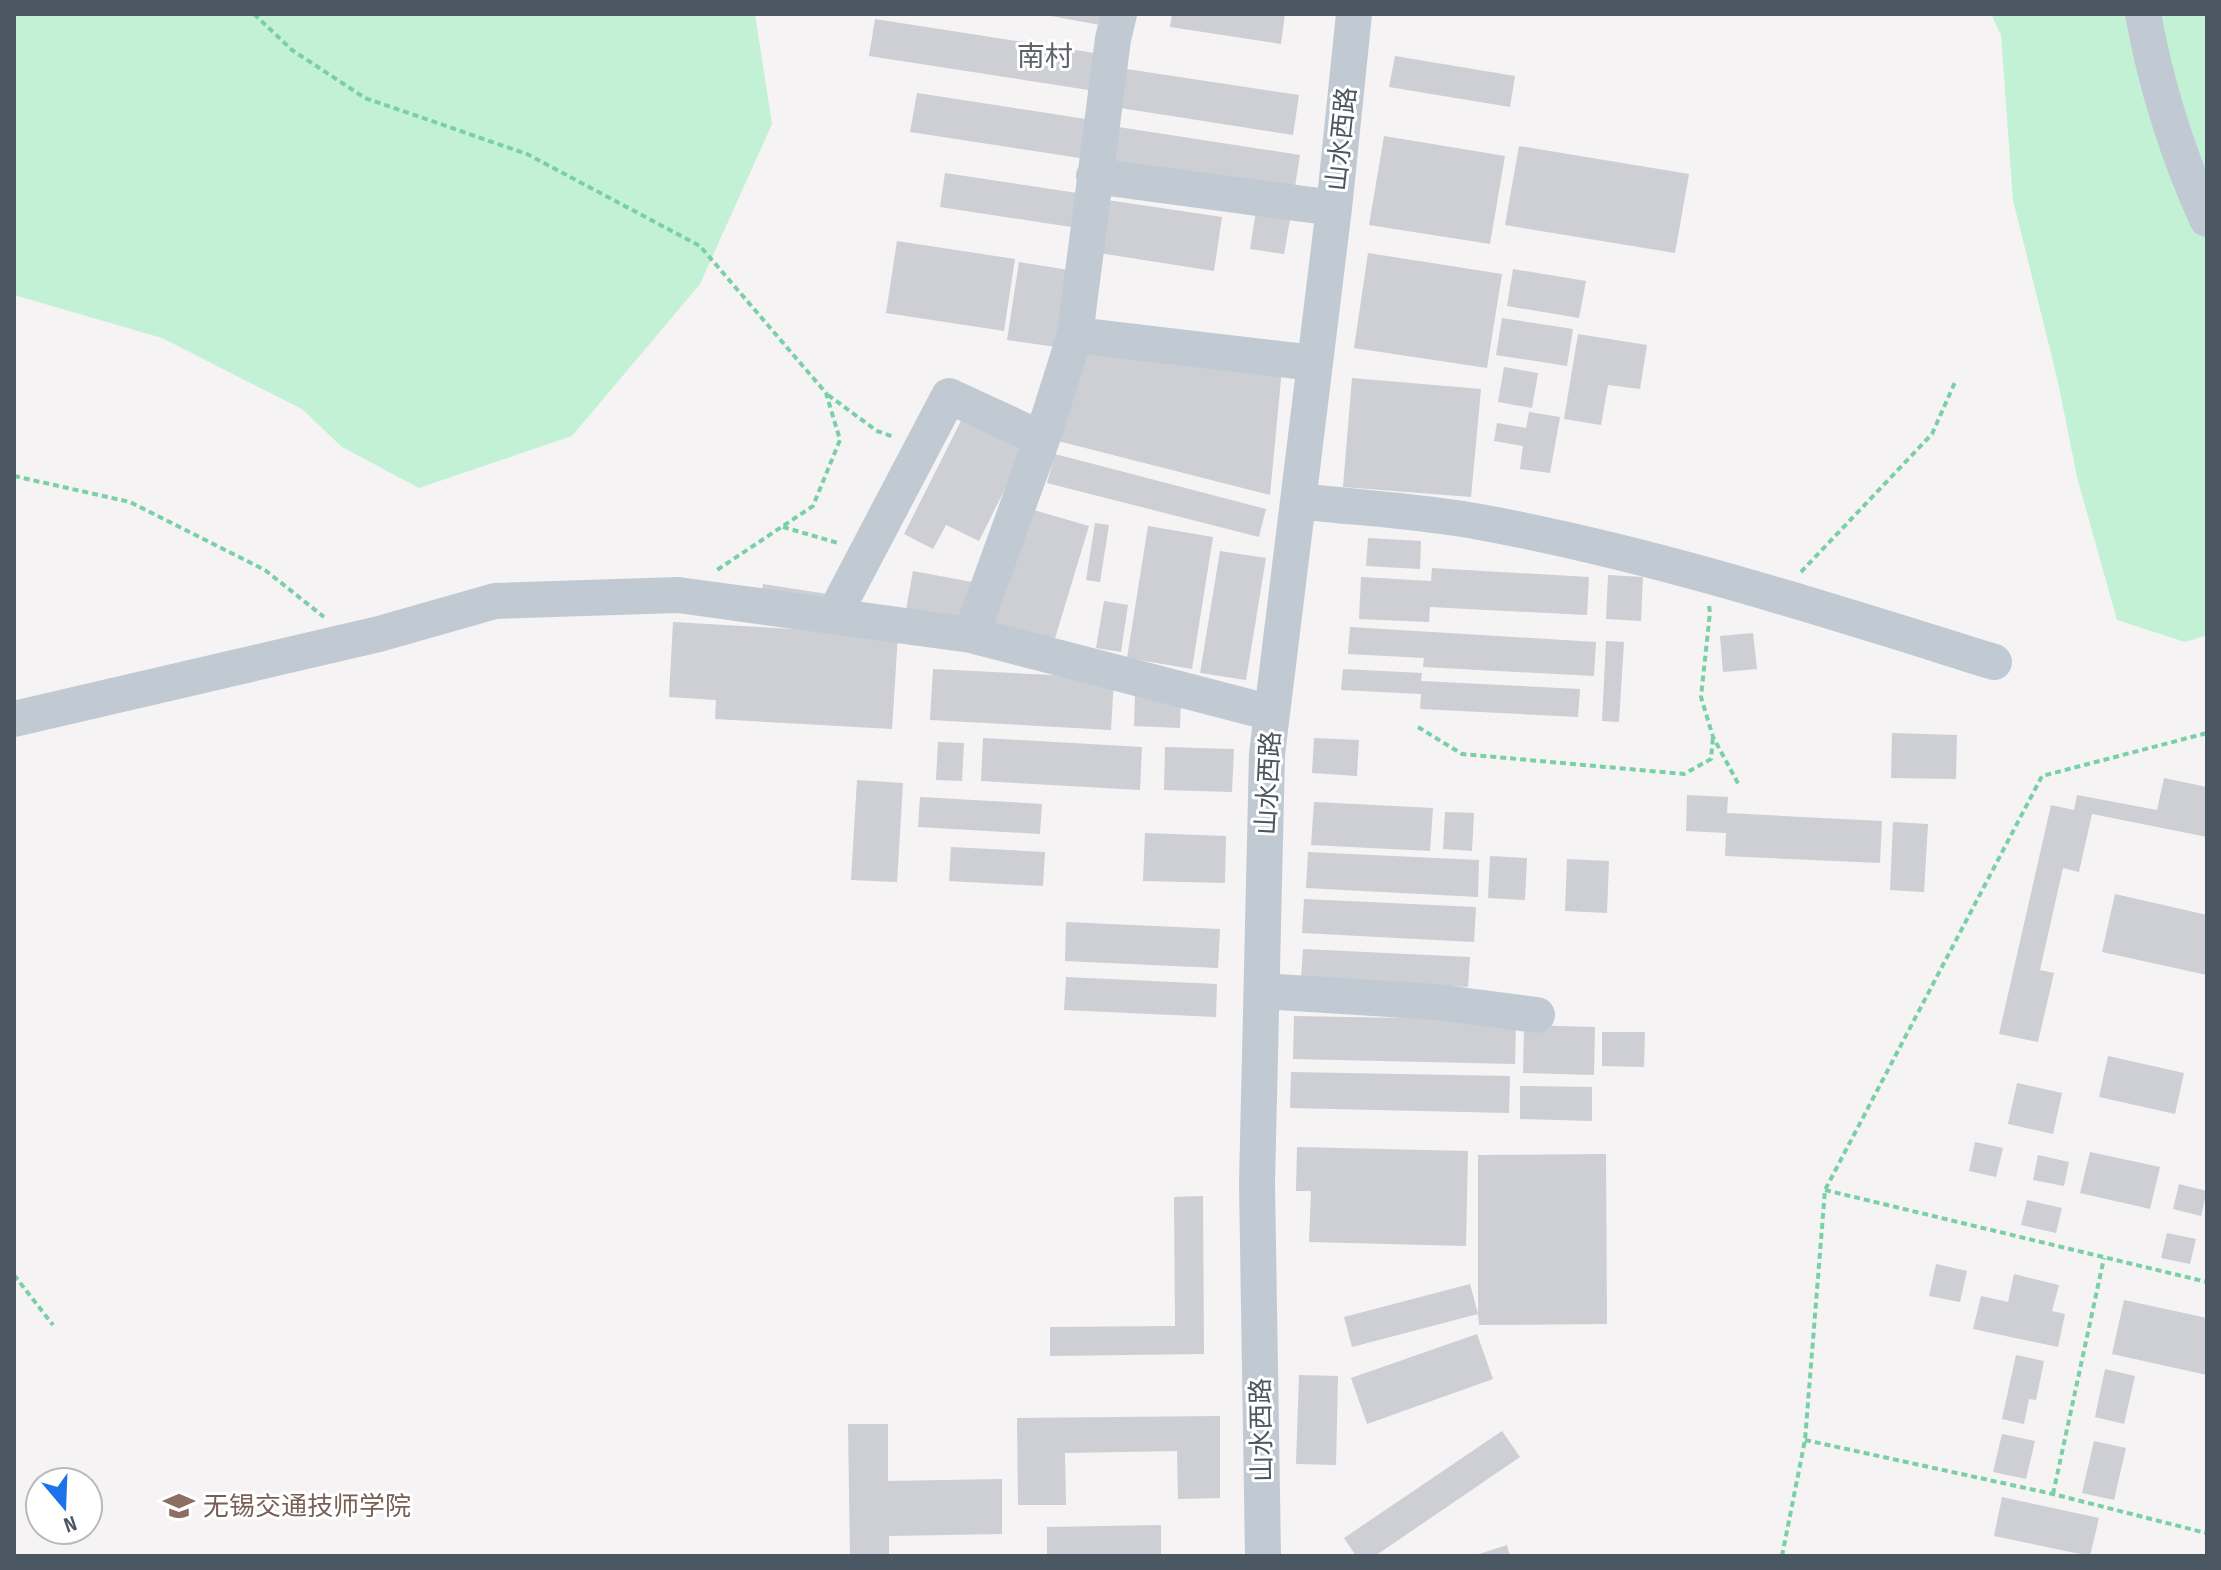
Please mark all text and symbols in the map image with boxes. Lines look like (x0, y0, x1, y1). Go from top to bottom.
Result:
district label: 南村 (1017, 41, 1073, 74)
street label: 山水西路 (1322, 86, 1363, 192)
street label: 山水西路 (1251, 730, 1288, 836)
street label: 山水西路 (1246, 1378, 1279, 1482)
north arrow (24, 1466, 104, 1546)
school or university icon: 无锡交通技师学院 (162, 1489, 196, 1523)
place label: 无锡交通技师学院 (203, 1492, 411, 1523)
text: N (60, 1509, 80, 1538)

